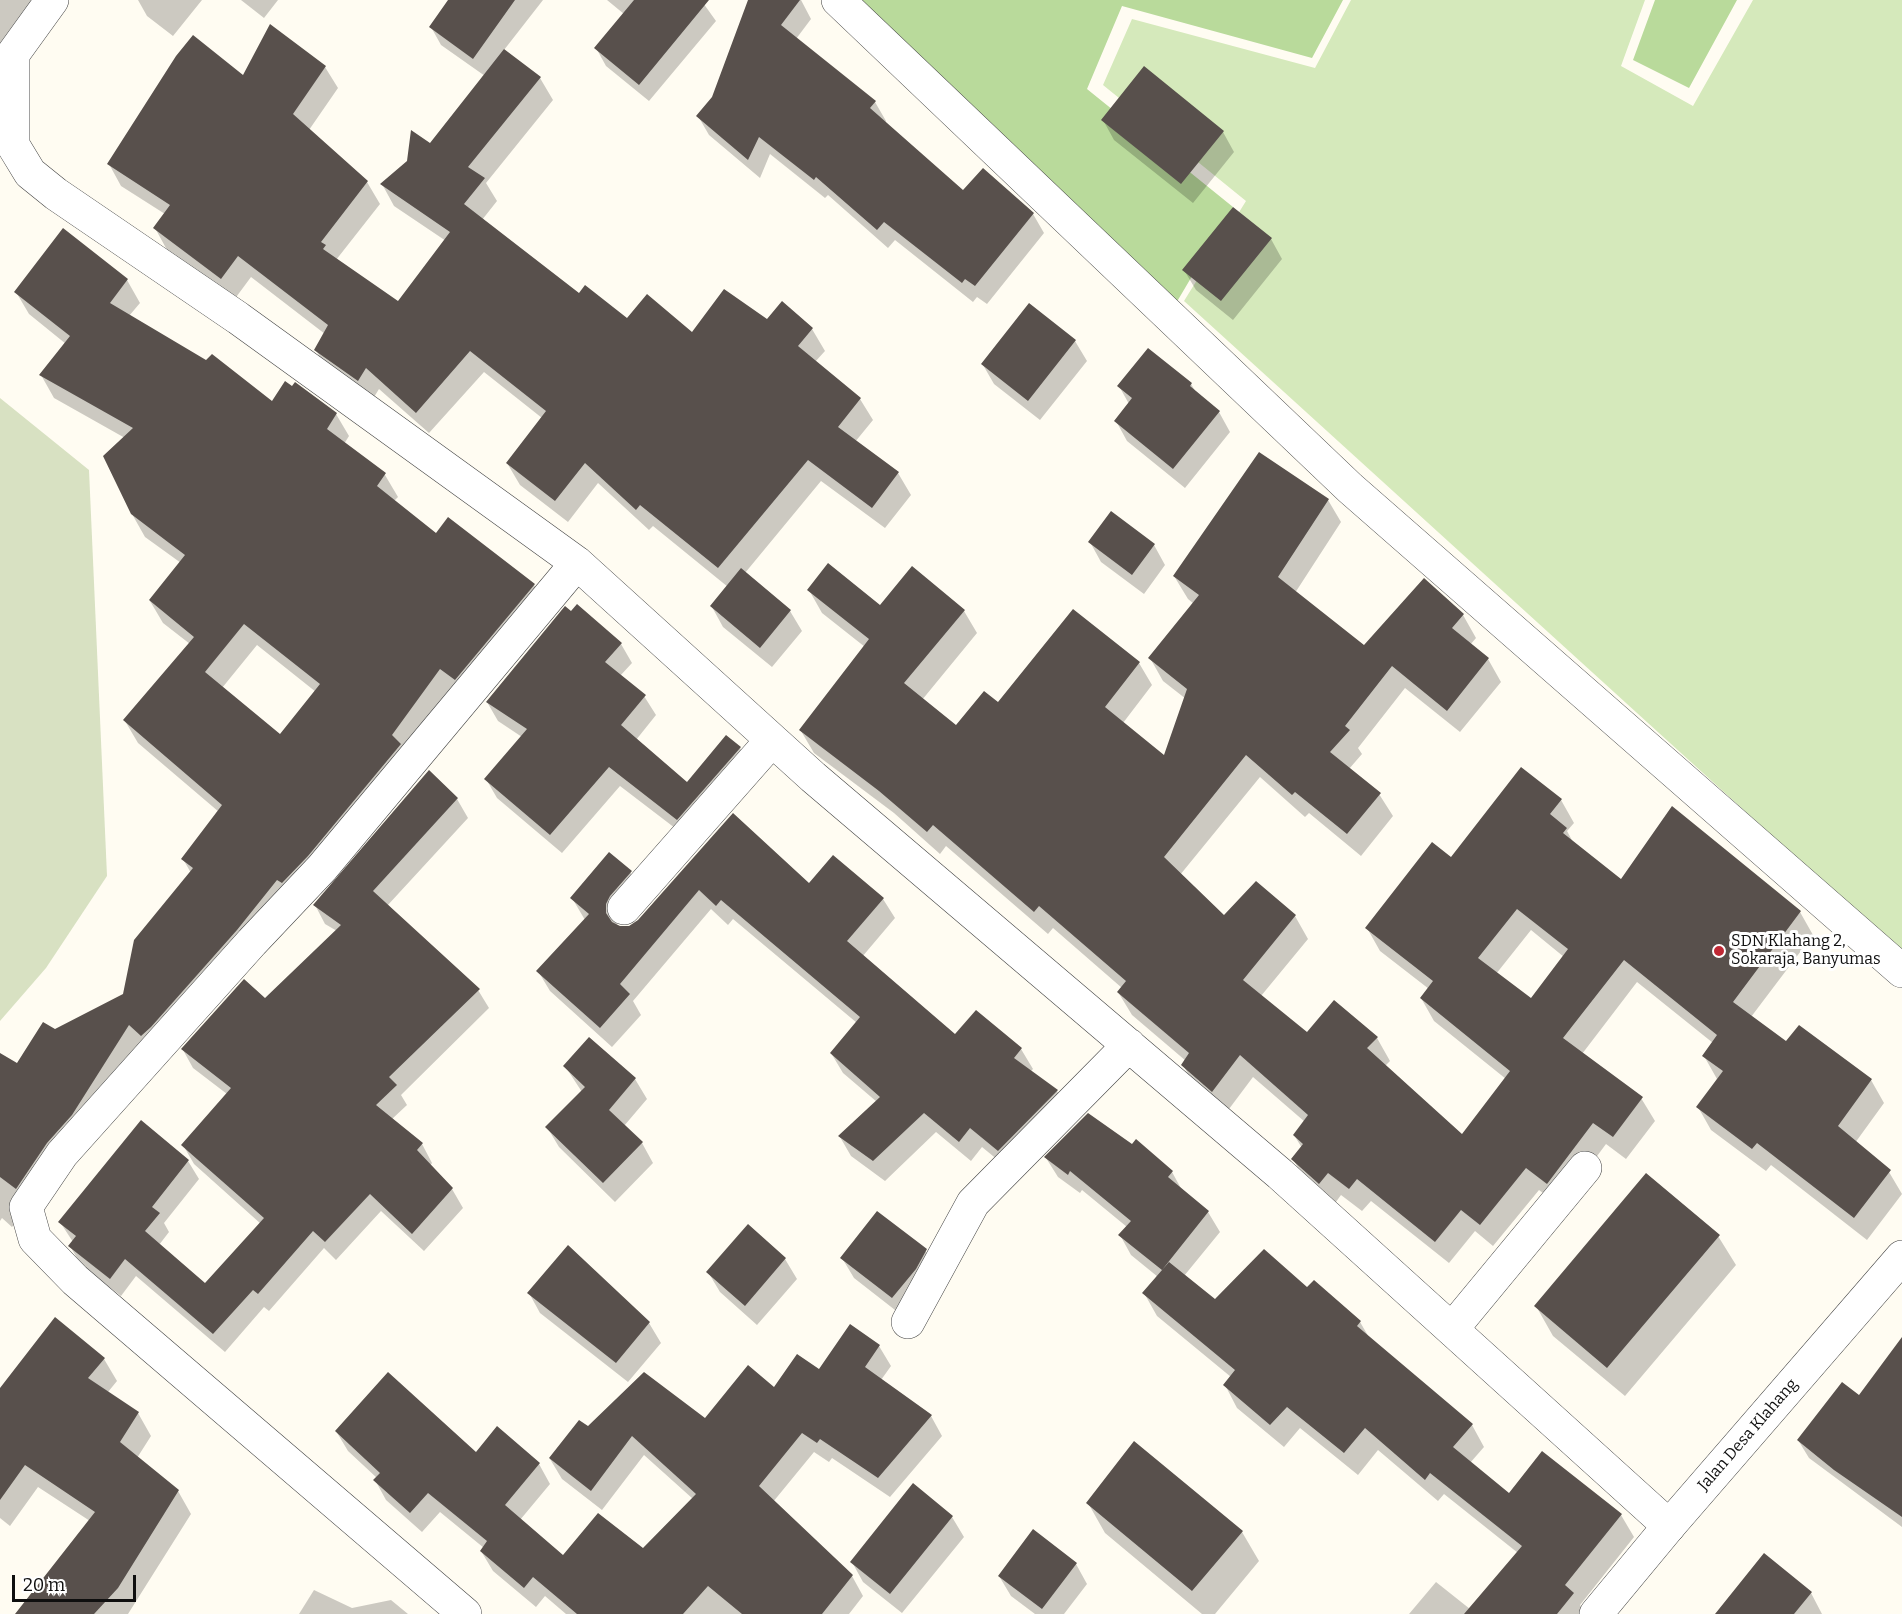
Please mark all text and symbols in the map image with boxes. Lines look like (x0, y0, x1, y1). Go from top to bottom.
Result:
place label: SDN Klahang 2, Sokaraja, Banyumas (1731, 932, 1881, 970)
marker: SDN Klahang 2, Sokaraja, Banyumas (1712, 944, 1726, 958)
street label: Jalan Desa Klahang (1694, 1375, 1802, 1495)
scale bar (15, 1563, 140, 1601)
text: 20 m (23, 1574, 65, 1596)

